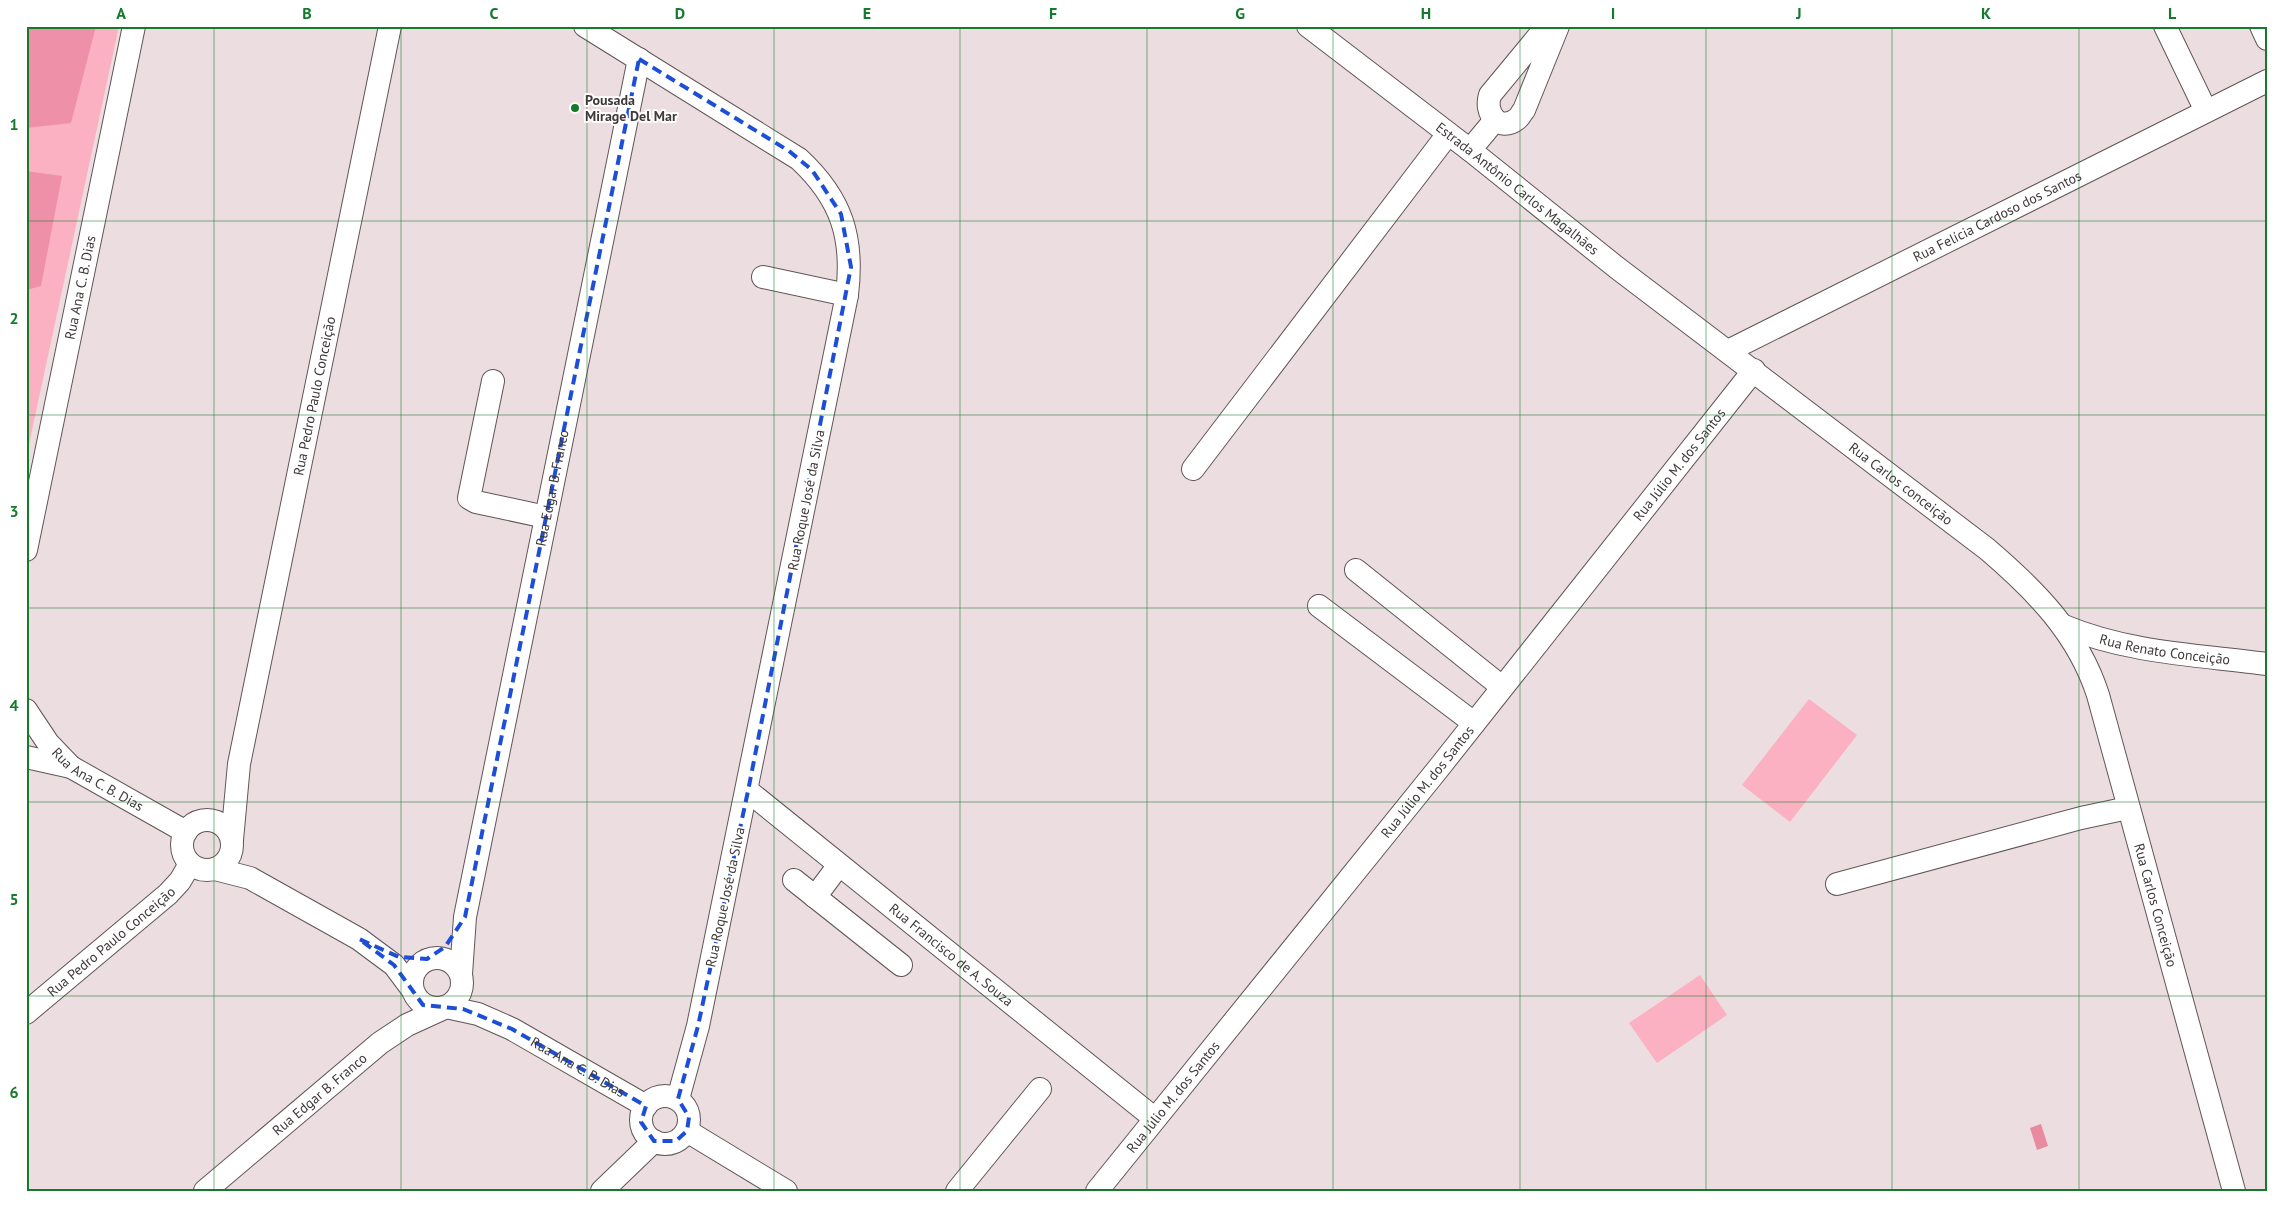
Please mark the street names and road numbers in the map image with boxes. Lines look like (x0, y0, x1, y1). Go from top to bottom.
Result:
street label: Estrada Antônio Carlos Magalhães (1432, 118, 1603, 259)
street label: Rua Felícia Cardoso dos Santos (1910, 166, 2084, 266)
street label: Rua Ana C. B. Dias (61, 234, 100, 341)
street label: Rua Pedro Paulo Conceição (289, 315, 339, 477)
street label: Rua Júlio M. dos Santos (1629, 404, 1729, 524)
street label: Rua Edgar B. Franco (531, 428, 573, 548)
street label: Rua Roque José da Silva (784, 428, 828, 572)
street label: Rua Carlos conceição (1845, 438, 1957, 529)
street label: Rua Renato Conceição (2097, 630, 2231, 669)
street label: Rua Júlio M. dos Santos (1377, 722, 1478, 841)
street label: Rua Ana C. B. Dias (48, 744, 147, 815)
street label: Rua Roque José da Silva (701, 825, 749, 969)
street label: Rua Carlos Conceição (2130, 841, 2181, 969)
street label: Rua Pedro Paulo Conceição (43, 883, 179, 1001)
street label: Rua Francisco de A. Souza (886, 899, 1017, 1010)
street label: Rua Ana C. B. Dias (528, 1033, 628, 1101)
street label: Rua Júlio M. dos Santos (1122, 1037, 1224, 1156)
street label: Rua Edgar B. Franco (268, 1049, 371, 1139)

